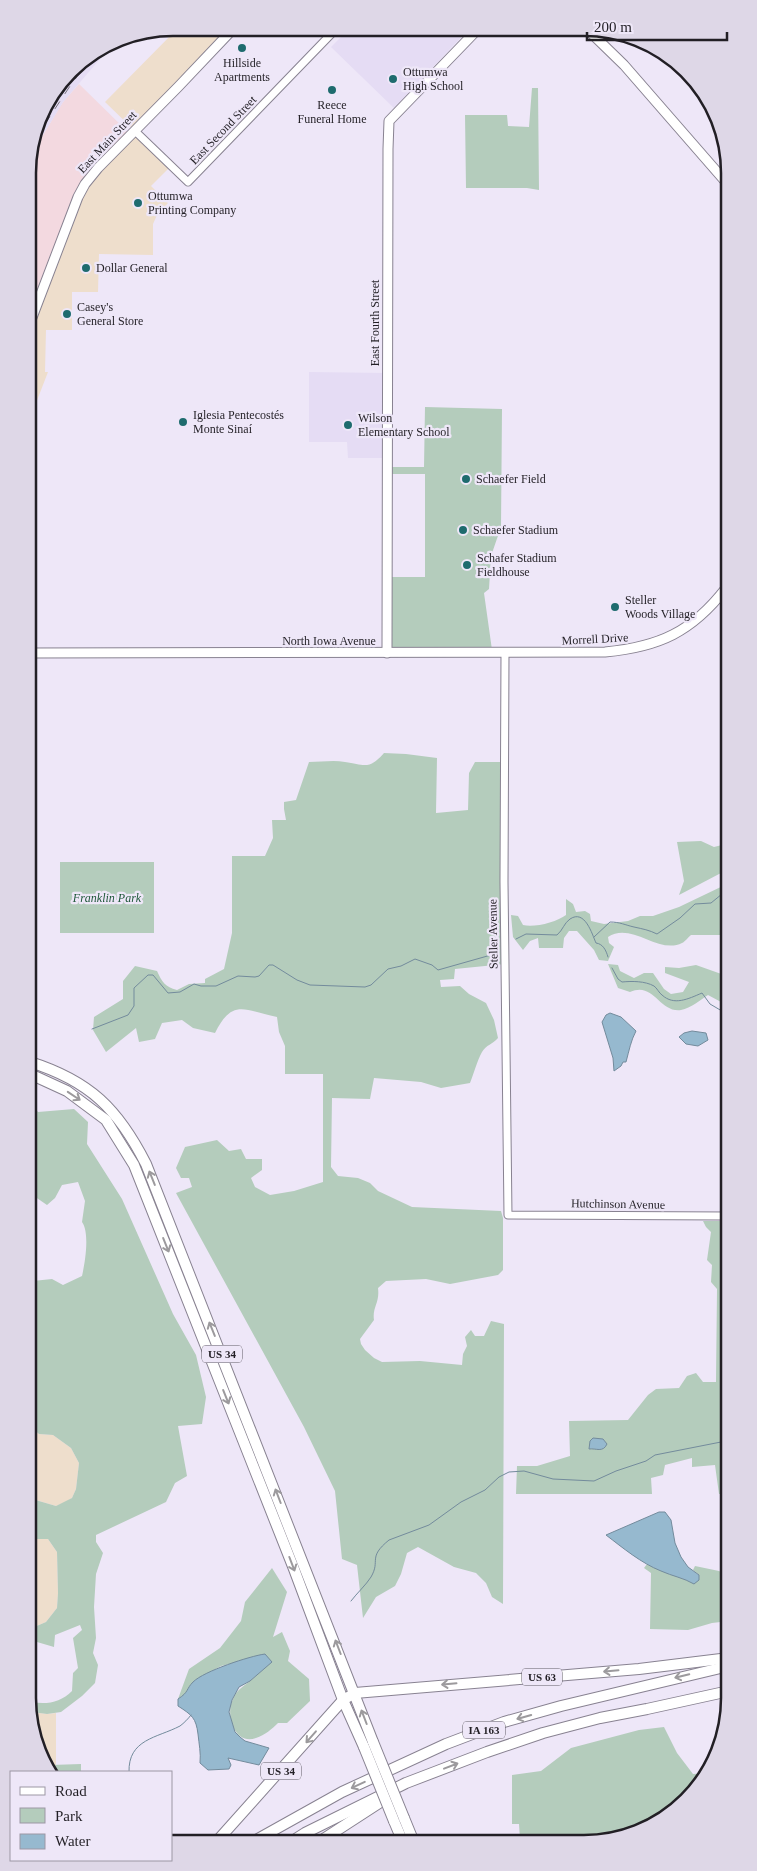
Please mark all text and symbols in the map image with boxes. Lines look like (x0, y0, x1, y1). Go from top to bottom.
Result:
scale bar (587, 10, 727, 42)
text: 200 m (594, 19, 632, 35)
marker: Hillside Apartments (236, 42, 248, 54)
place label: Hillside Apartments (214, 56, 270, 84)
place label: Ottumwa High School (403, 65, 464, 93)
marker: Ottumwa High School (387, 73, 399, 85)
marker: Reece Funeral Home (326, 84, 338, 96)
street label: East Second Street (187, 92, 260, 167)
place label: Reece Funeral Home (298, 98, 366, 126)
street label: East Main Street (75, 107, 140, 176)
place label: Ottumwa Printing Company (148, 189, 236, 217)
marker: Ottumwa Printing Company (132, 197, 144, 209)
place label: Dollar General (96, 261, 168, 275)
marker: Dollar General (80, 262, 92, 274)
street label: East Fourth Street (368, 279, 382, 366)
place label: Casey's General Store (77, 300, 143, 328)
marker: Casey's General Store (61, 308, 73, 320)
place label: Iglesia Pentecostés Monte Sinaí (193, 408, 284, 436)
place label: Wilson Elementary School (358, 411, 450, 439)
marker: Iglesia Pentecostés Monte Sinaí (177, 416, 189, 428)
marker: Wilson Elementary School (342, 419, 354, 431)
place label: Schaefer Field (476, 472, 546, 486)
marker: Schaefer Field (460, 473, 472, 485)
place label: Schaefer Stadium (473, 523, 559, 537)
marker: Schaefer Stadium (457, 524, 469, 536)
place label: Schafer Stadium Fieldhouse (477, 551, 557, 579)
marker: Schafer Stadium Fieldhouse (461, 559, 473, 571)
place label: Steller Woods Village (625, 593, 695, 621)
marker: Steller Woods Village (609, 601, 621, 613)
street label: Morrell Drive (561, 630, 629, 648)
street label: North Iowa Avenue (282, 634, 376, 648)
park label: Franklin Park (72, 891, 142, 905)
street label: Steller Avenue (485, 899, 501, 969)
one-way arrow (67, 1091, 81, 1101)
one-way arrow (147, 1171, 156, 1186)
street label: Hutchinson Avenue (571, 1196, 665, 1212)
one-way arrow (162, 1237, 171, 1253)
one-way arrow (207, 1322, 216, 1337)
road number: US 34 (202, 1346, 242, 1362)
one-way arrow (222, 1388, 231, 1404)
one-way arrow (273, 1489, 282, 1504)
one-way arrow (288, 1556, 297, 1571)
one-way arrow (332, 1640, 341, 1655)
one-way arrow (603, 1667, 619, 1676)
road number: US 63 (522, 1668, 562, 1685)
one-way arrow (674, 1672, 690, 1681)
one-way arrow (441, 1680, 457, 1689)
one-way arrow (359, 1710, 368, 1726)
one-way arrow (517, 1712, 533, 1722)
road number: IA 163 (463, 1722, 505, 1738)
one-way arrow (305, 1730, 317, 1743)
one-way arrow (444, 1760, 459, 1769)
road number: US 34 (261, 1762, 301, 1780)
legend (10, 1771, 172, 1861)
one-way arrow (351, 1780, 366, 1790)
text: Road (55, 1783, 87, 1799)
text: Park (55, 1808, 83, 1824)
text: Water (55, 1833, 90, 1849)

